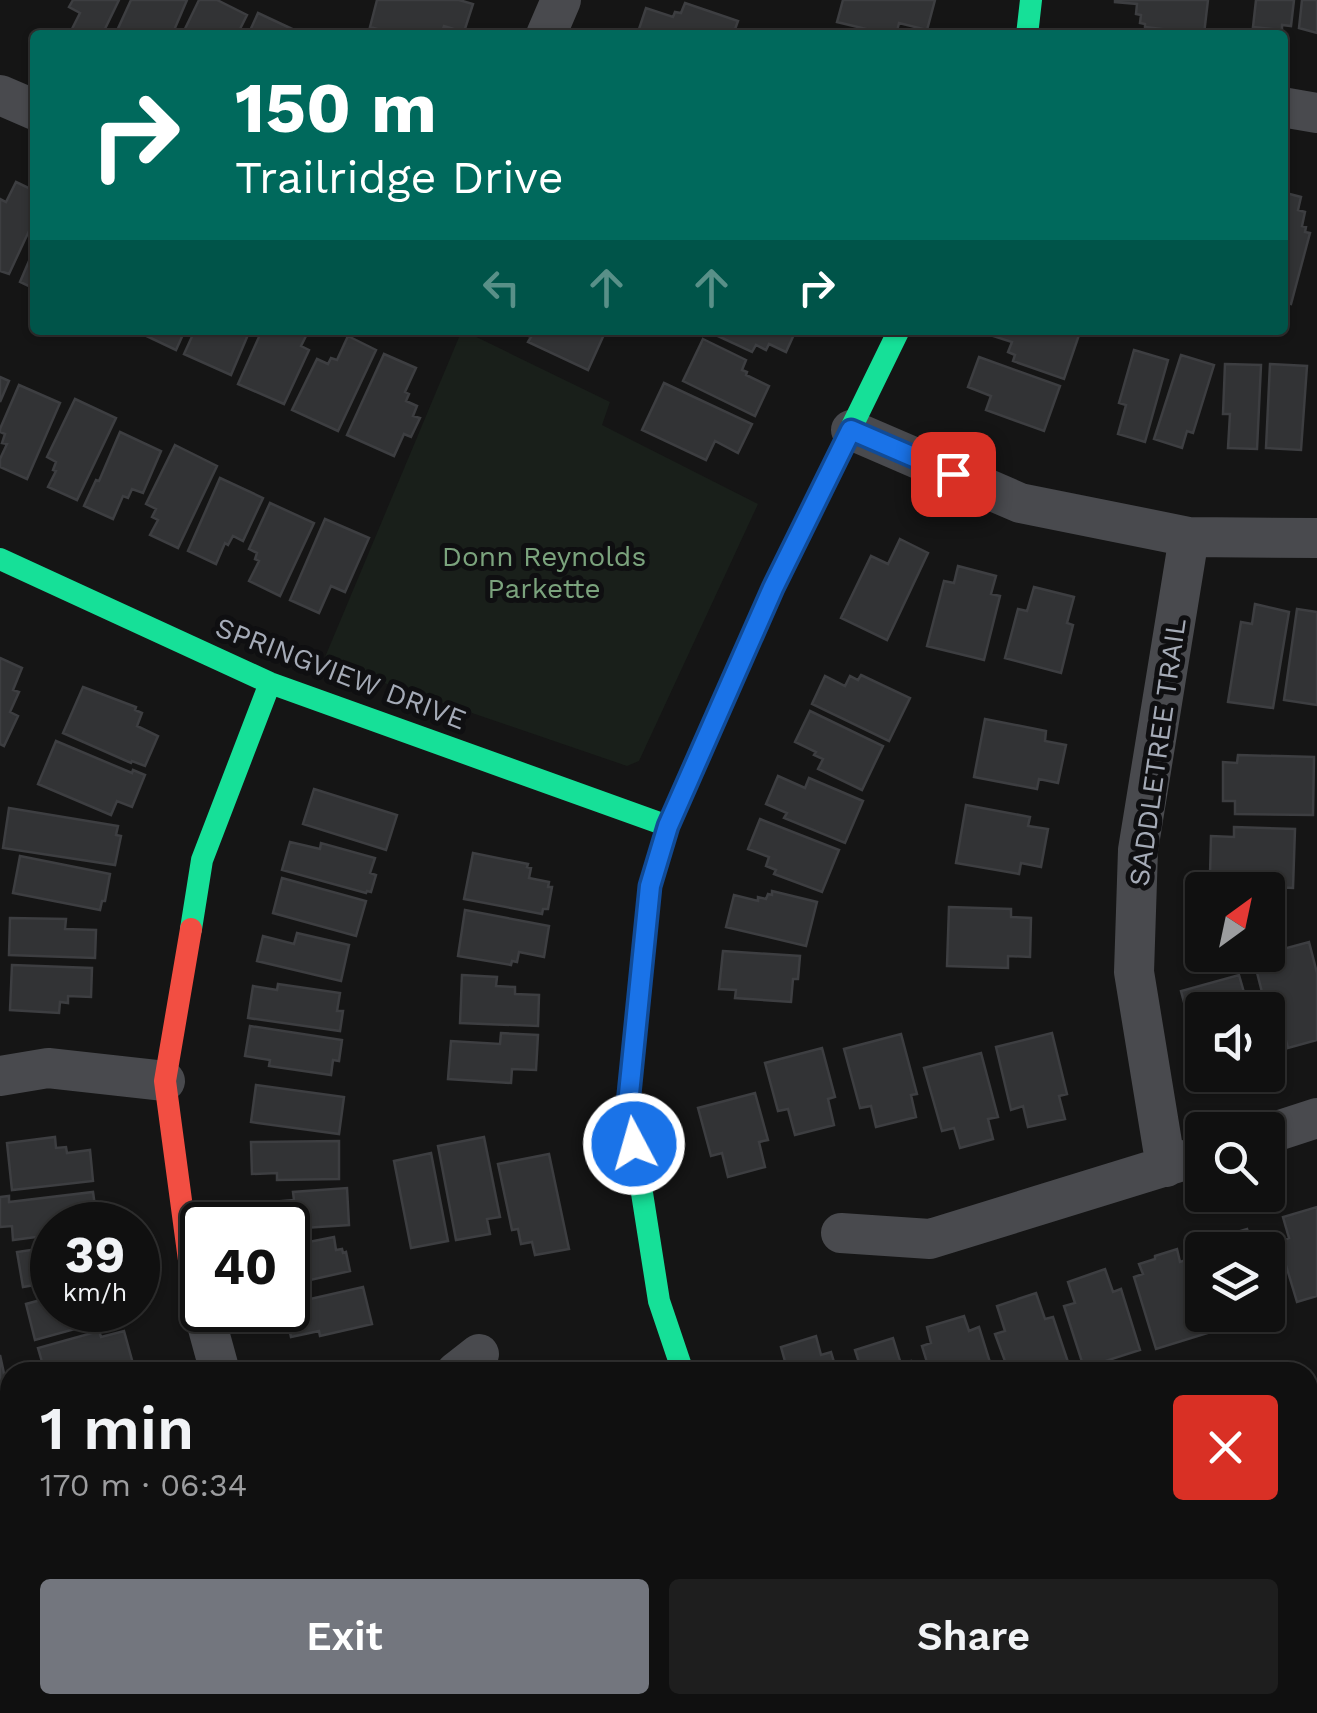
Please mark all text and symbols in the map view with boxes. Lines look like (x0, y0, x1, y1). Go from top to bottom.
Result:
text: 150 m (235, 67, 437, 149)
icon: right (70, 70, 200, 200)
text: Trailridge Drive (235, 151, 564, 204)
icon: left (474, 260, 529, 315)
icon: ahead (579, 260, 634, 315)
icon: ahead (684, 260, 739, 315)
icon: right (789, 260, 844, 315)
pin (911, 432, 996, 517)
icon: arrive (926, 447, 981, 502)
park label: Donn Reynolds Parkette (442, 540, 646, 605)
street label: SPRINGVIEW DRIVE (211, 610, 471, 736)
street label: SADDLETREE TRAIL (1122, 616, 1193, 888)
north arrow (1185, 872, 1285, 972)
map controls (1185, 872, 1285, 1332)
button: sound (1185, 992, 1285, 1092)
position arrow (582, 1092, 686, 1196)
button: search (1185, 1112, 1285, 1212)
speed limit sign: 40 (180, 1202, 310, 1332)
text: 39 (65, 1225, 125, 1284)
button: layers (1185, 1232, 1285, 1332)
text: km/h (63, 1278, 127, 1307)
text: 1 min (40, 1393, 194, 1464)
button: close (1173, 1395, 1278, 1500)
text: 170 m · 06:34 (40, 1466, 247, 1504)
button: Exit (40, 1579, 649, 1694)
button: Share (669, 1579, 1278, 1694)

